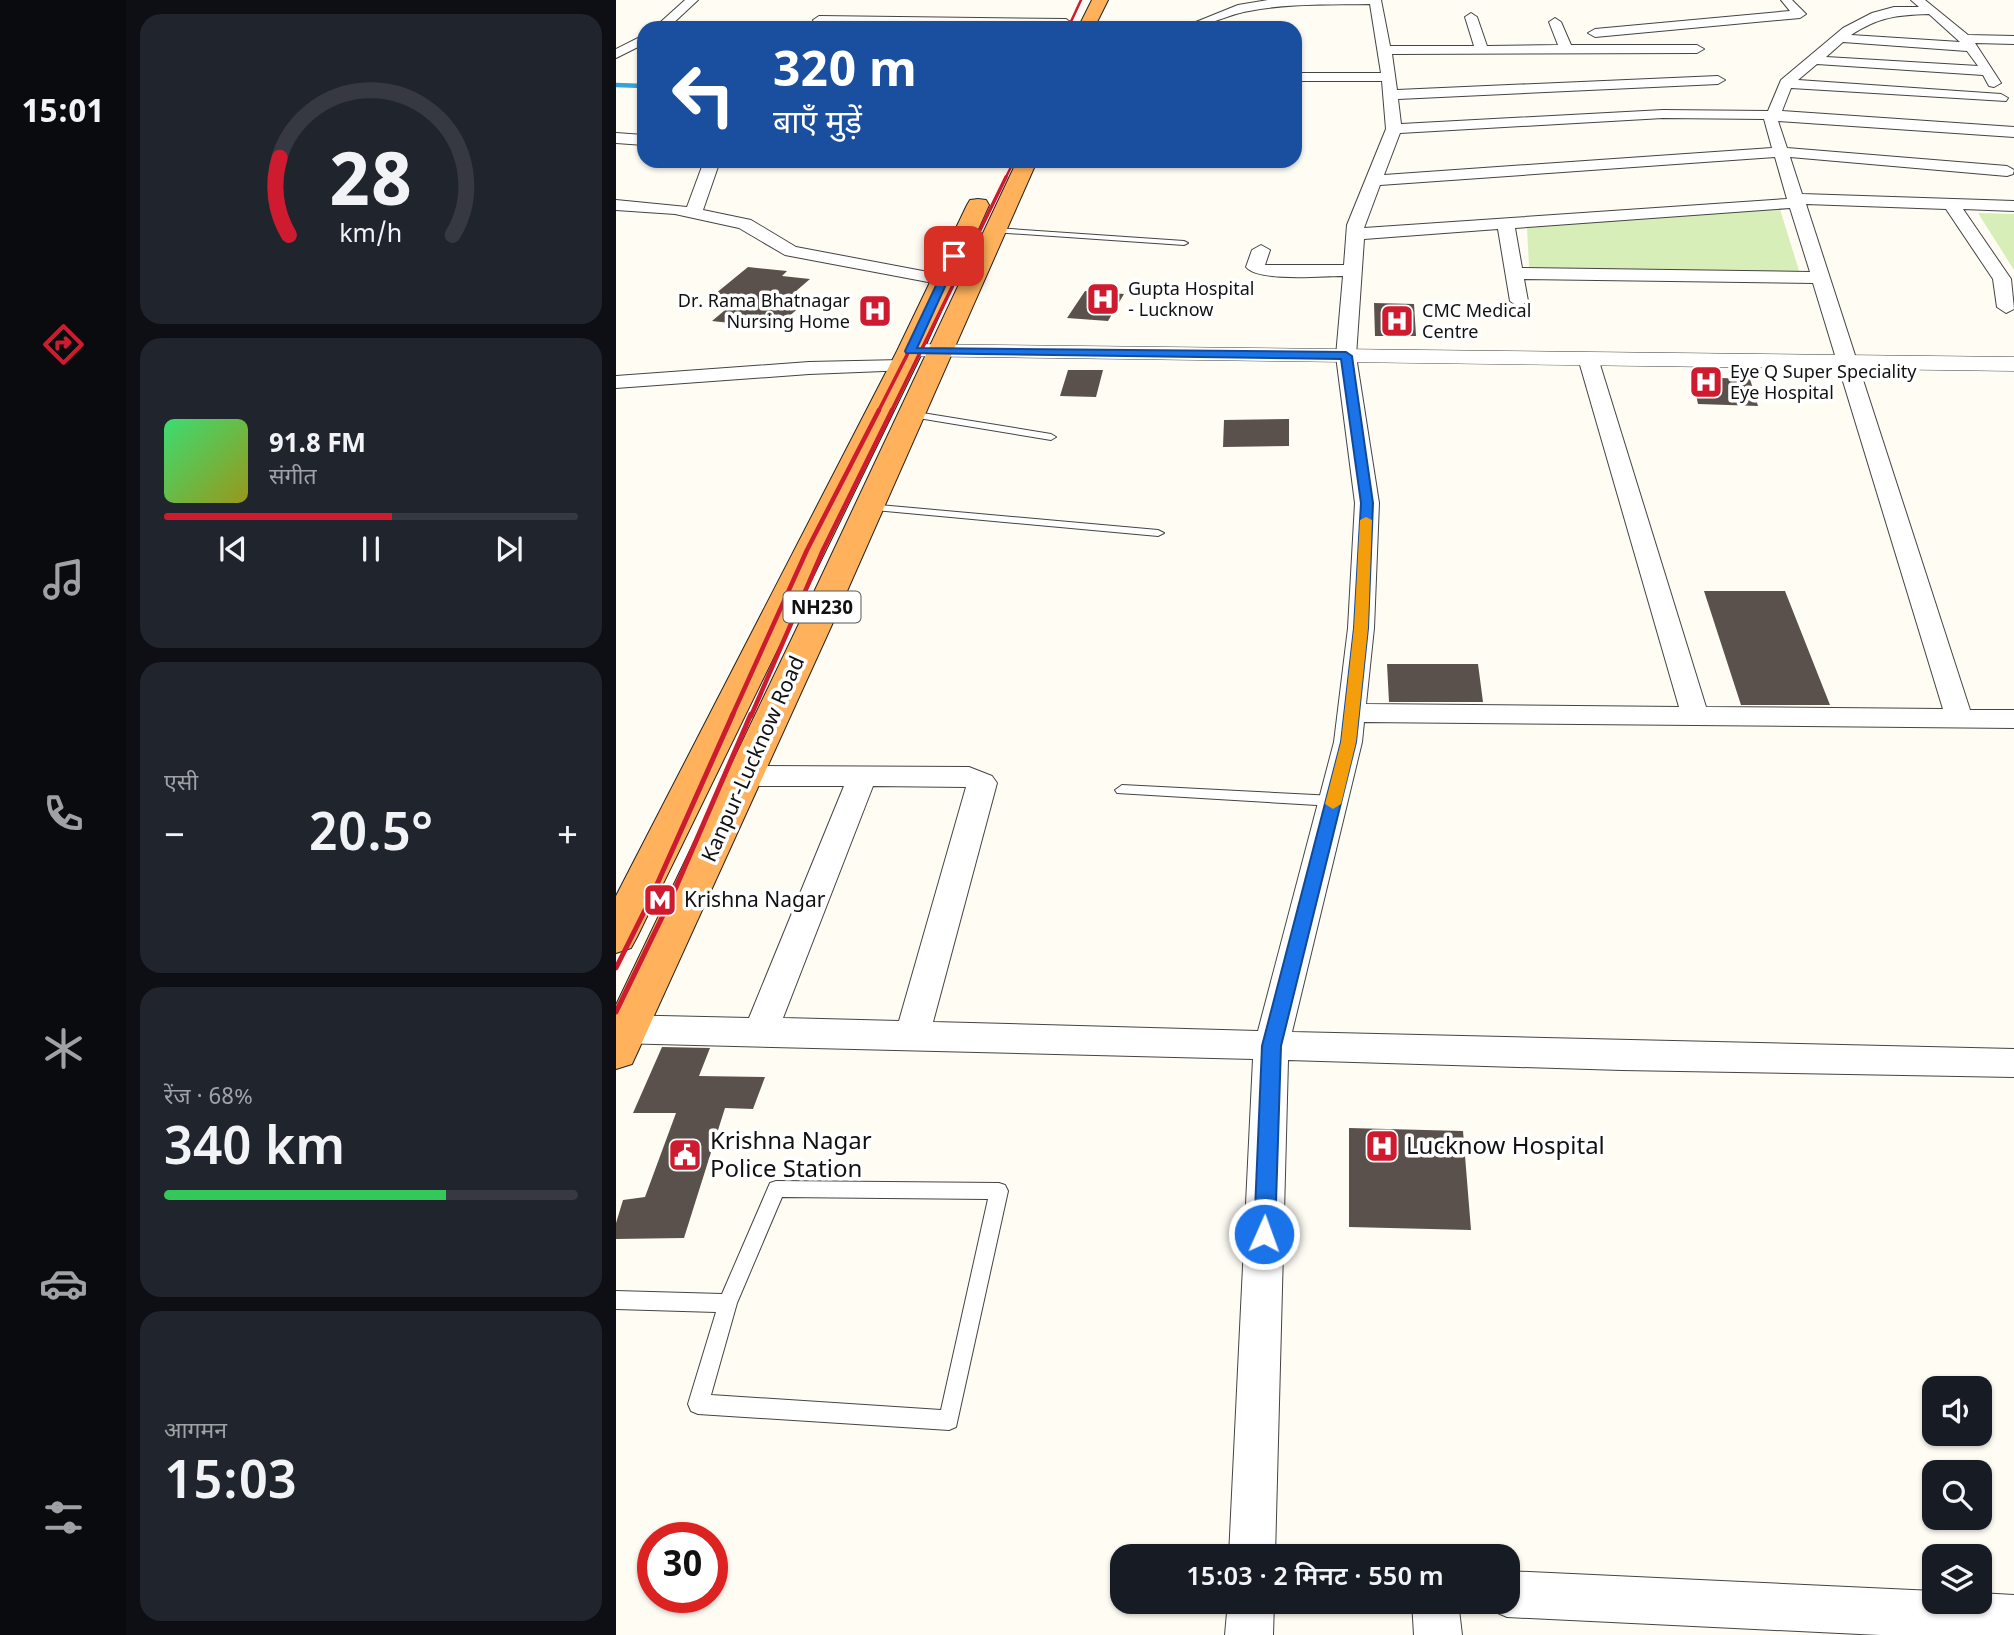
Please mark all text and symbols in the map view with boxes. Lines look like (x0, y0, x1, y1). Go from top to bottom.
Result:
text: 320 m (773, 42, 917, 106)
icon: left (658, 49, 749, 140)
text: 15:01 (21, 93, 105, 135)
text: बाएँ मुड़ें (773, 104, 862, 146)
text: 28 (330, 140, 412, 235)
text: km/h (340, 220, 402, 252)
pin (924, 226, 984, 286)
icon: arrive (935, 237, 973, 275)
place label: Gupta Hospital - Lucknow (1128, 279, 1254, 323)
hospital icon: Gupta Hospital - Lucknow (1084, 280, 1122, 318)
place label: Dr. Rama Bhatnagar Nursing Home (678, 291, 851, 335)
hospital icon: Dr. Rama Bhatnagar Nursing Home (856, 292, 894, 330)
place label: CMC Medical Centre (1422, 301, 1531, 345)
hospital icon: CMC Medical Centre (1378, 302, 1416, 340)
icon: directions (39, 320, 88, 369)
place label: Eye Q Super Speciality Eye Hospital (1730, 362, 1917, 406)
hospital icon: Eye Q Super Speciality Eye Hospital (1687, 363, 1725, 401)
text: 91.8 FM (269, 429, 366, 463)
text: संगीत (269, 463, 317, 493)
icon: previous (214, 530, 252, 568)
icon: pause (352, 530, 390, 568)
icon: next (490, 530, 528, 568)
icon: music (39, 555, 88, 604)
road number: NH230 (784, 592, 860, 622)
street label: Kanpur-Lucknow Road (697, 653, 813, 867)
text: एसी (164, 769, 198, 799)
icon: phone (39, 789, 88, 838)
text: 20.5° (309, 803, 433, 871)
text: − (164, 813, 185, 863)
text: + (557, 813, 578, 863)
metro station icon: Krishna Nagar (641, 881, 679, 919)
place label: Krishna Nagar (684, 888, 826, 916)
icon: climate (39, 1024, 88, 1073)
text: रेंज · 68% (164, 1083, 253, 1113)
text: 340 km (164, 1117, 345, 1185)
place label: Krishna Nagar Police Station (710, 1127, 872, 1187)
hospital icon: Lucknow Hospital (1363, 1127, 1401, 1165)
place label: Lucknow Hospital (1406, 1132, 1605, 1164)
public building icon: Krishna Nagar Police Station (666, 1136, 704, 1174)
position arrow (1227, 1197, 1301, 1271)
icon: car (39, 1259, 88, 1308)
map controls (1922, 1376, 1992, 1614)
button: sound (1922, 1376, 1992, 1446)
text: आगमन (164, 1417, 227, 1447)
text: 15:03 (164, 1451, 297, 1519)
button: search (1922, 1460, 1992, 1530)
icon: filters (39, 1493, 88, 1542)
speed limit sign: 30 (637, 1522, 728, 1613)
button: layers (1922, 1544, 1992, 1614)
text: 15:03 · 2 मिनट · 550 m (1186, 1562, 1444, 1596)

